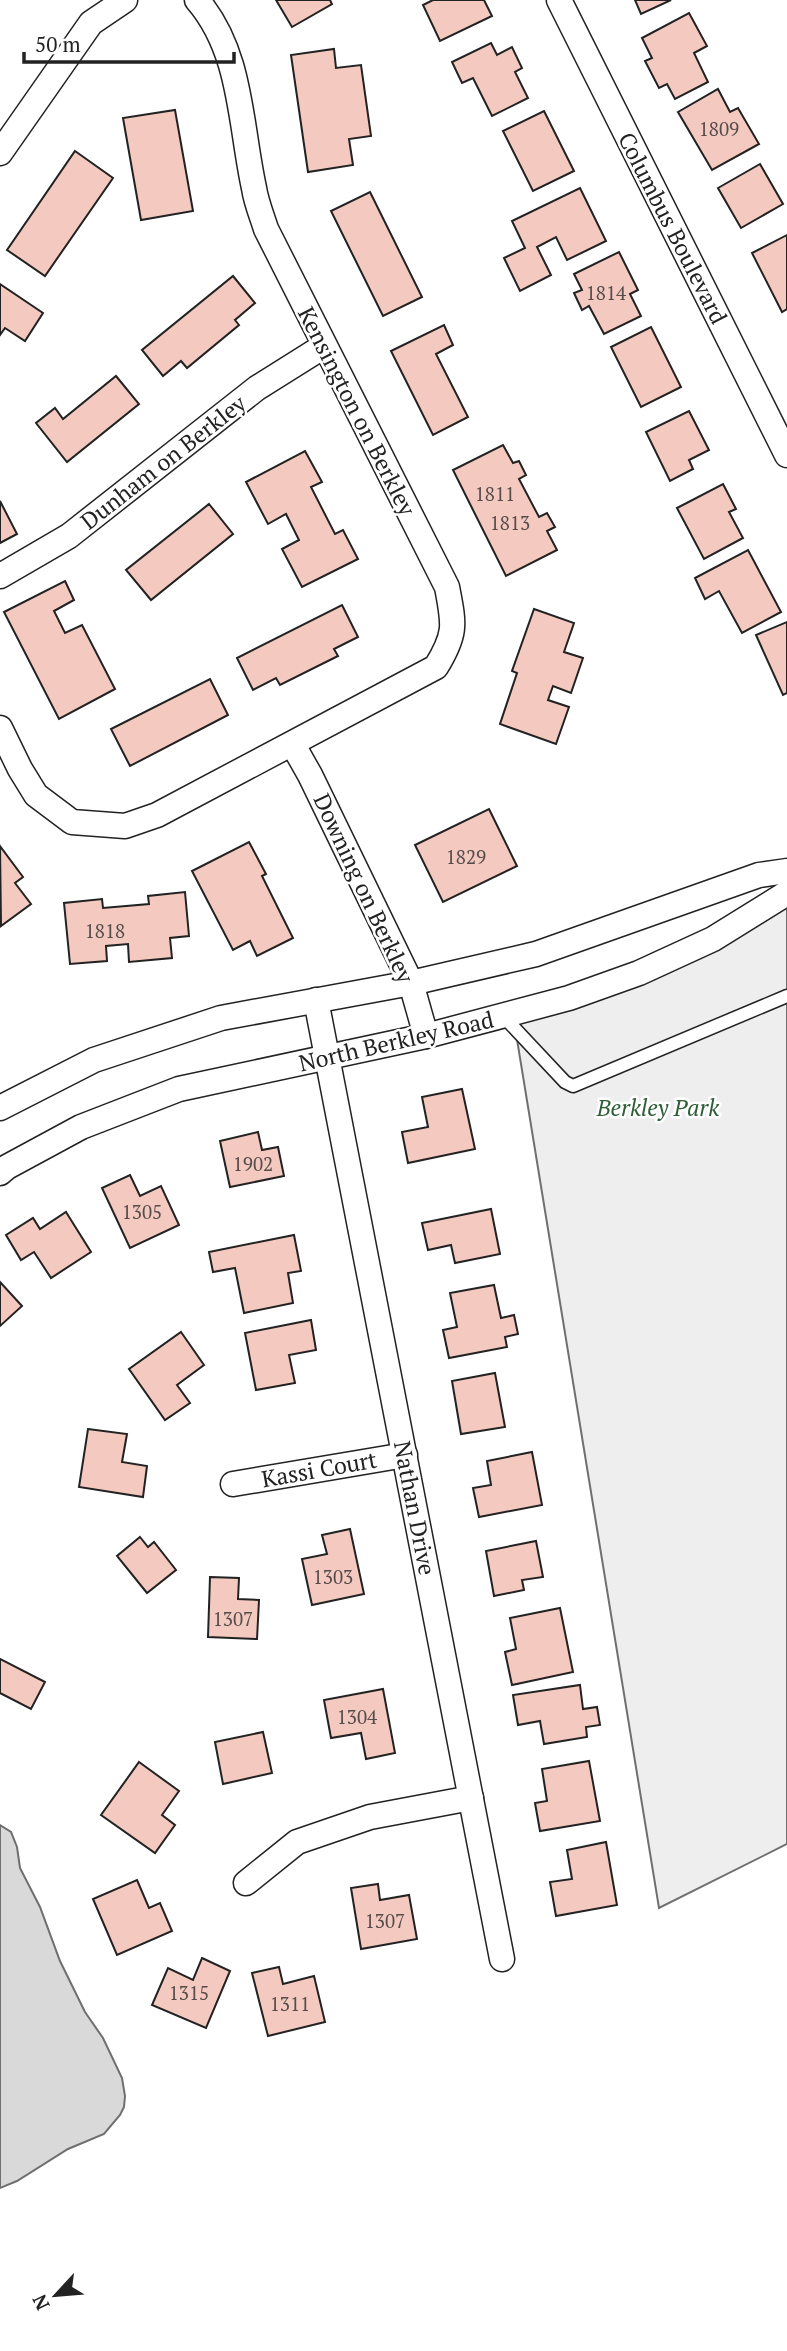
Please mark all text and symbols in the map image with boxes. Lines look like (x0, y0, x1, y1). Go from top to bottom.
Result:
scale bar (24, 21, 234, 65)
text: 50 m (35, 30, 81, 58)
house number: 1809 (699, 116, 739, 141)
street label: Columbus Boulevard (611, 127, 735, 329)
house number: 1814 (586, 280, 627, 305)
street label: Kensington on Berkley (291, 301, 423, 521)
street label: Dunham on Berkley (74, 387, 252, 536)
house number: 1811 (475, 481, 515, 506)
house number: 1813 (490, 510, 530, 535)
street label: Downing on Berkley (307, 788, 422, 988)
house number: 1829 (446, 844, 486, 869)
house number: 1818 (85, 918, 125, 943)
street label: North Berkley Road (296, 1003, 497, 1078)
park label: Berkley Park (596, 1092, 720, 1123)
house number: 1902 (233, 1151, 273, 1176)
house number: 1305 (122, 1199, 162, 1224)
street label: Nathan Drive (387, 1438, 443, 1578)
street label: Kassi Court (259, 1444, 379, 1494)
house number: 1303 (313, 1564, 353, 1589)
house number: 1307 (213, 1606, 253, 1631)
house number: 1304 (337, 1704, 378, 1729)
house number: 1307 (365, 1908, 405, 1933)
house number: 1315 (169, 1980, 209, 2005)
house number: 1311 (270, 1991, 310, 2016)
north arrow (21, 2260, 91, 2330)
text: N (26, 2290, 55, 2315)

